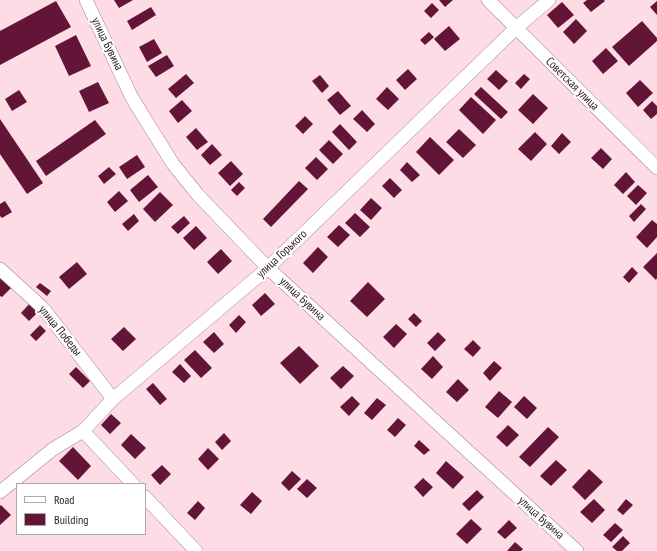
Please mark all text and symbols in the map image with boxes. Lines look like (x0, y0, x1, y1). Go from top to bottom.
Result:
street label: улица Бувина (88, 15, 126, 73)
street label: Советская улица (542, 54, 602, 114)
street label: улица Горького (254, 227, 310, 281)
street label: улица Бувина (276, 274, 328, 324)
street label: улица Победы (35, 303, 85, 359)
legend (16, 483, 146, 535)
text: Road (54, 492, 74, 507)
street label: улица Бувина (515, 494, 567, 542)
text: Building (54, 512, 89, 527)

